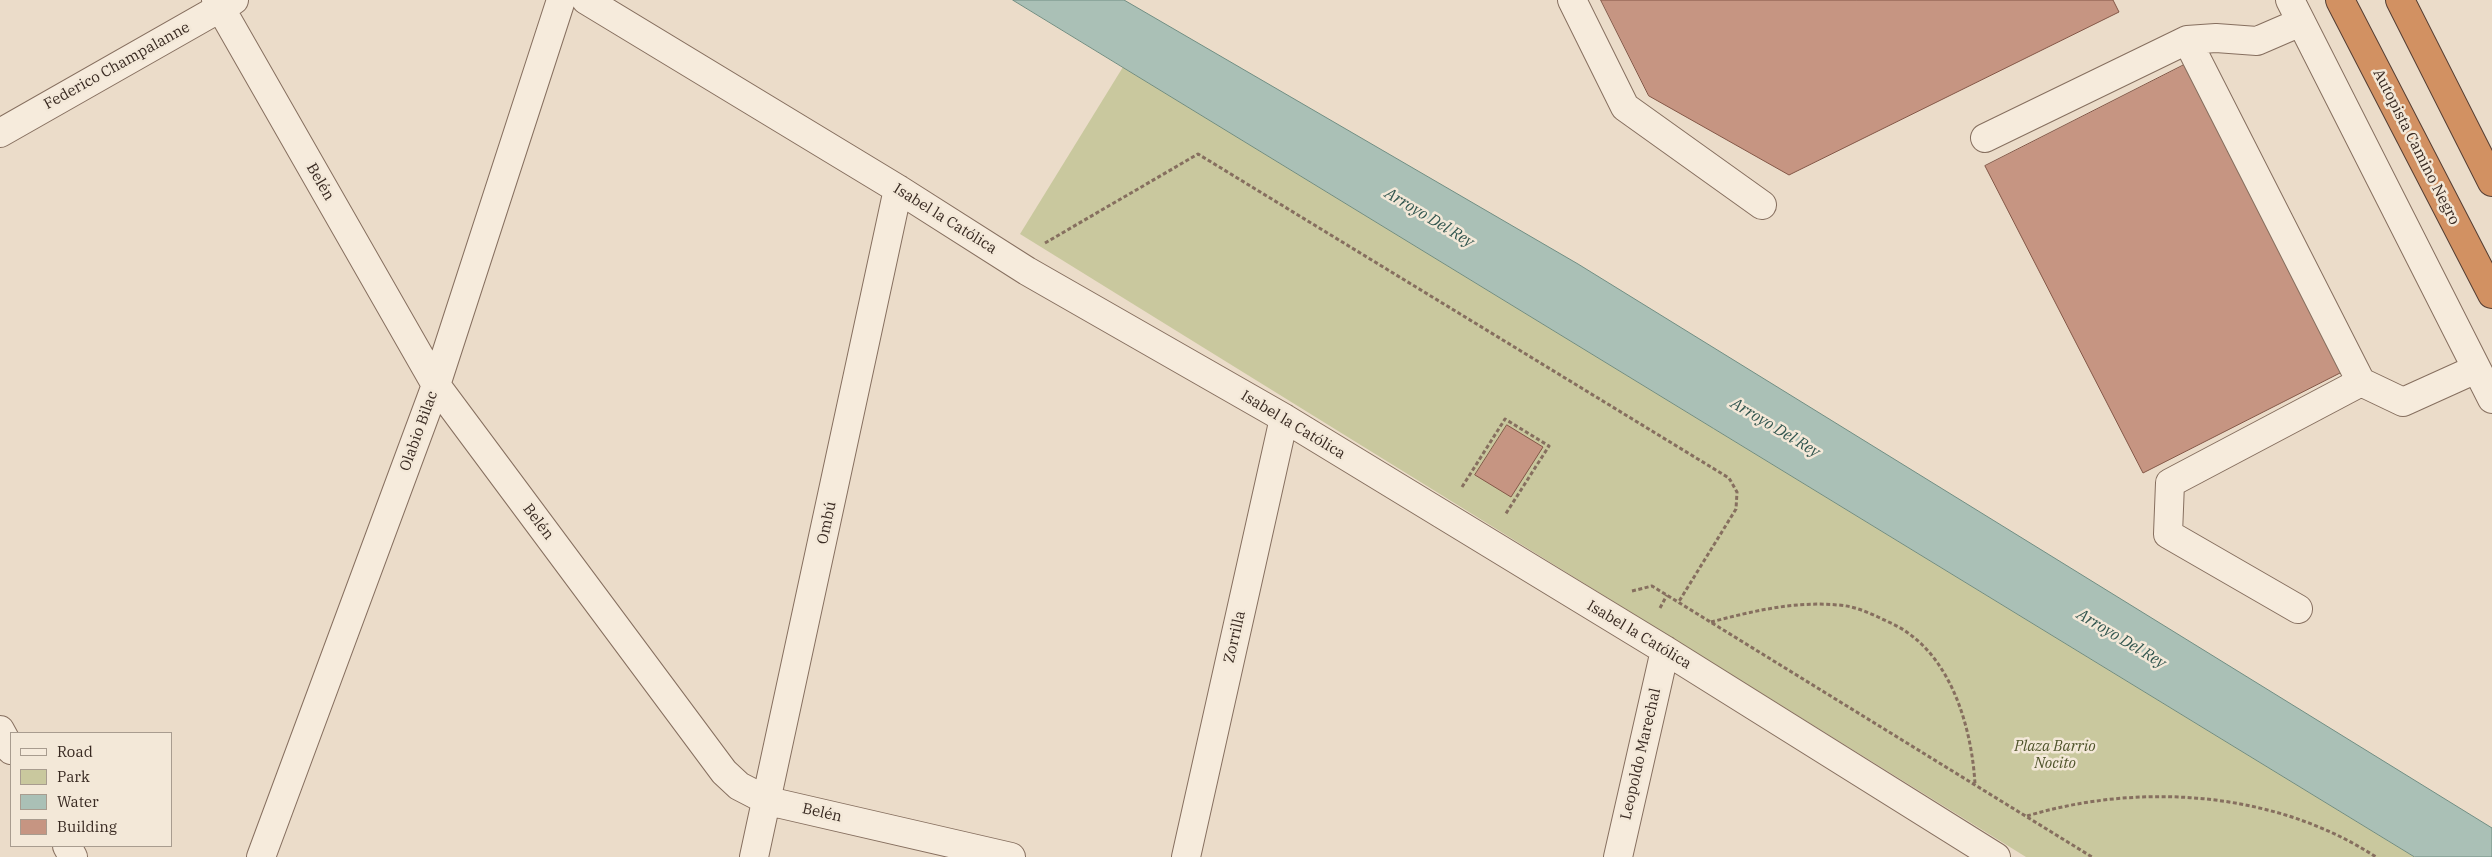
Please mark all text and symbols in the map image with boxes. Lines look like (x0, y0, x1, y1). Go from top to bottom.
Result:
street label: Federico Champalanne (41, 18, 193, 114)
street label: Autopista Camino Negro (2369, 66, 2463, 228)
street label: Belén (302, 160, 338, 204)
street label: Isabel la Católica (890, 180, 1000, 258)
water label: Arroyo Del Rey (1381, 184, 1477, 252)
street label: Isabel la Católica (1238, 387, 1348, 463)
street label: Olabio Bilac (396, 388, 442, 474)
water label: Arroyo Del Rey (1727, 394, 1823, 462)
street label: Ombú (814, 500, 840, 546)
street label: Belén (519, 501, 557, 543)
street label: Isabel la Católica (1584, 597, 1694, 673)
water label: Arroyo Del Rey (2073, 605, 2169, 673)
street label: Zorrilla (1220, 609, 1250, 665)
street label: Leopoldo Marechal (1617, 686, 1665, 822)
legend (10, 732, 172, 847)
park label: Plaza Barrio Nocito (2014, 738, 2096, 773)
text: Road (57, 742, 93, 761)
text: Park (57, 767, 90, 786)
text: Water (57, 792, 99, 811)
street label: Belén (800, 800, 844, 826)
text: Building (57, 817, 117, 836)

